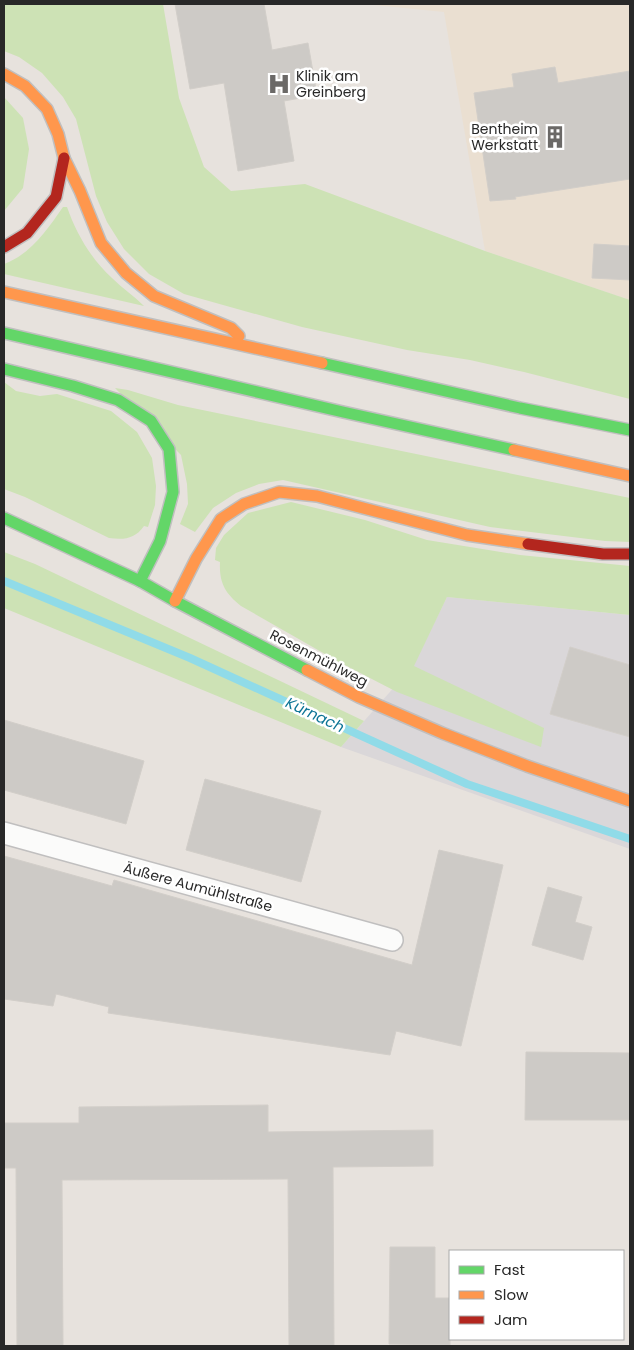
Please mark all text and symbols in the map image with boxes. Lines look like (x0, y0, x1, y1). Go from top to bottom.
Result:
place label: Klinik am Greinberg (296, 66, 366, 102)
hospital icon: Klinik am Greinberg (266, 71, 292, 97)
place label: Bentheim Werkstatt (471, 119, 538, 155)
building icon: Bentheim Werkstatt (542, 124, 568, 150)
street label: Rosenmühlweg (266, 625, 372, 691)
water label: Kürnach (282, 692, 348, 737)
street label: Äußere Aumühlstraße (121, 857, 275, 917)
legend (449, 1250, 624, 1340)
text: Fast (494, 1259, 525, 1280)
text: Slow (494, 1284, 529, 1305)
text: Jam (494, 1309, 528, 1330)

